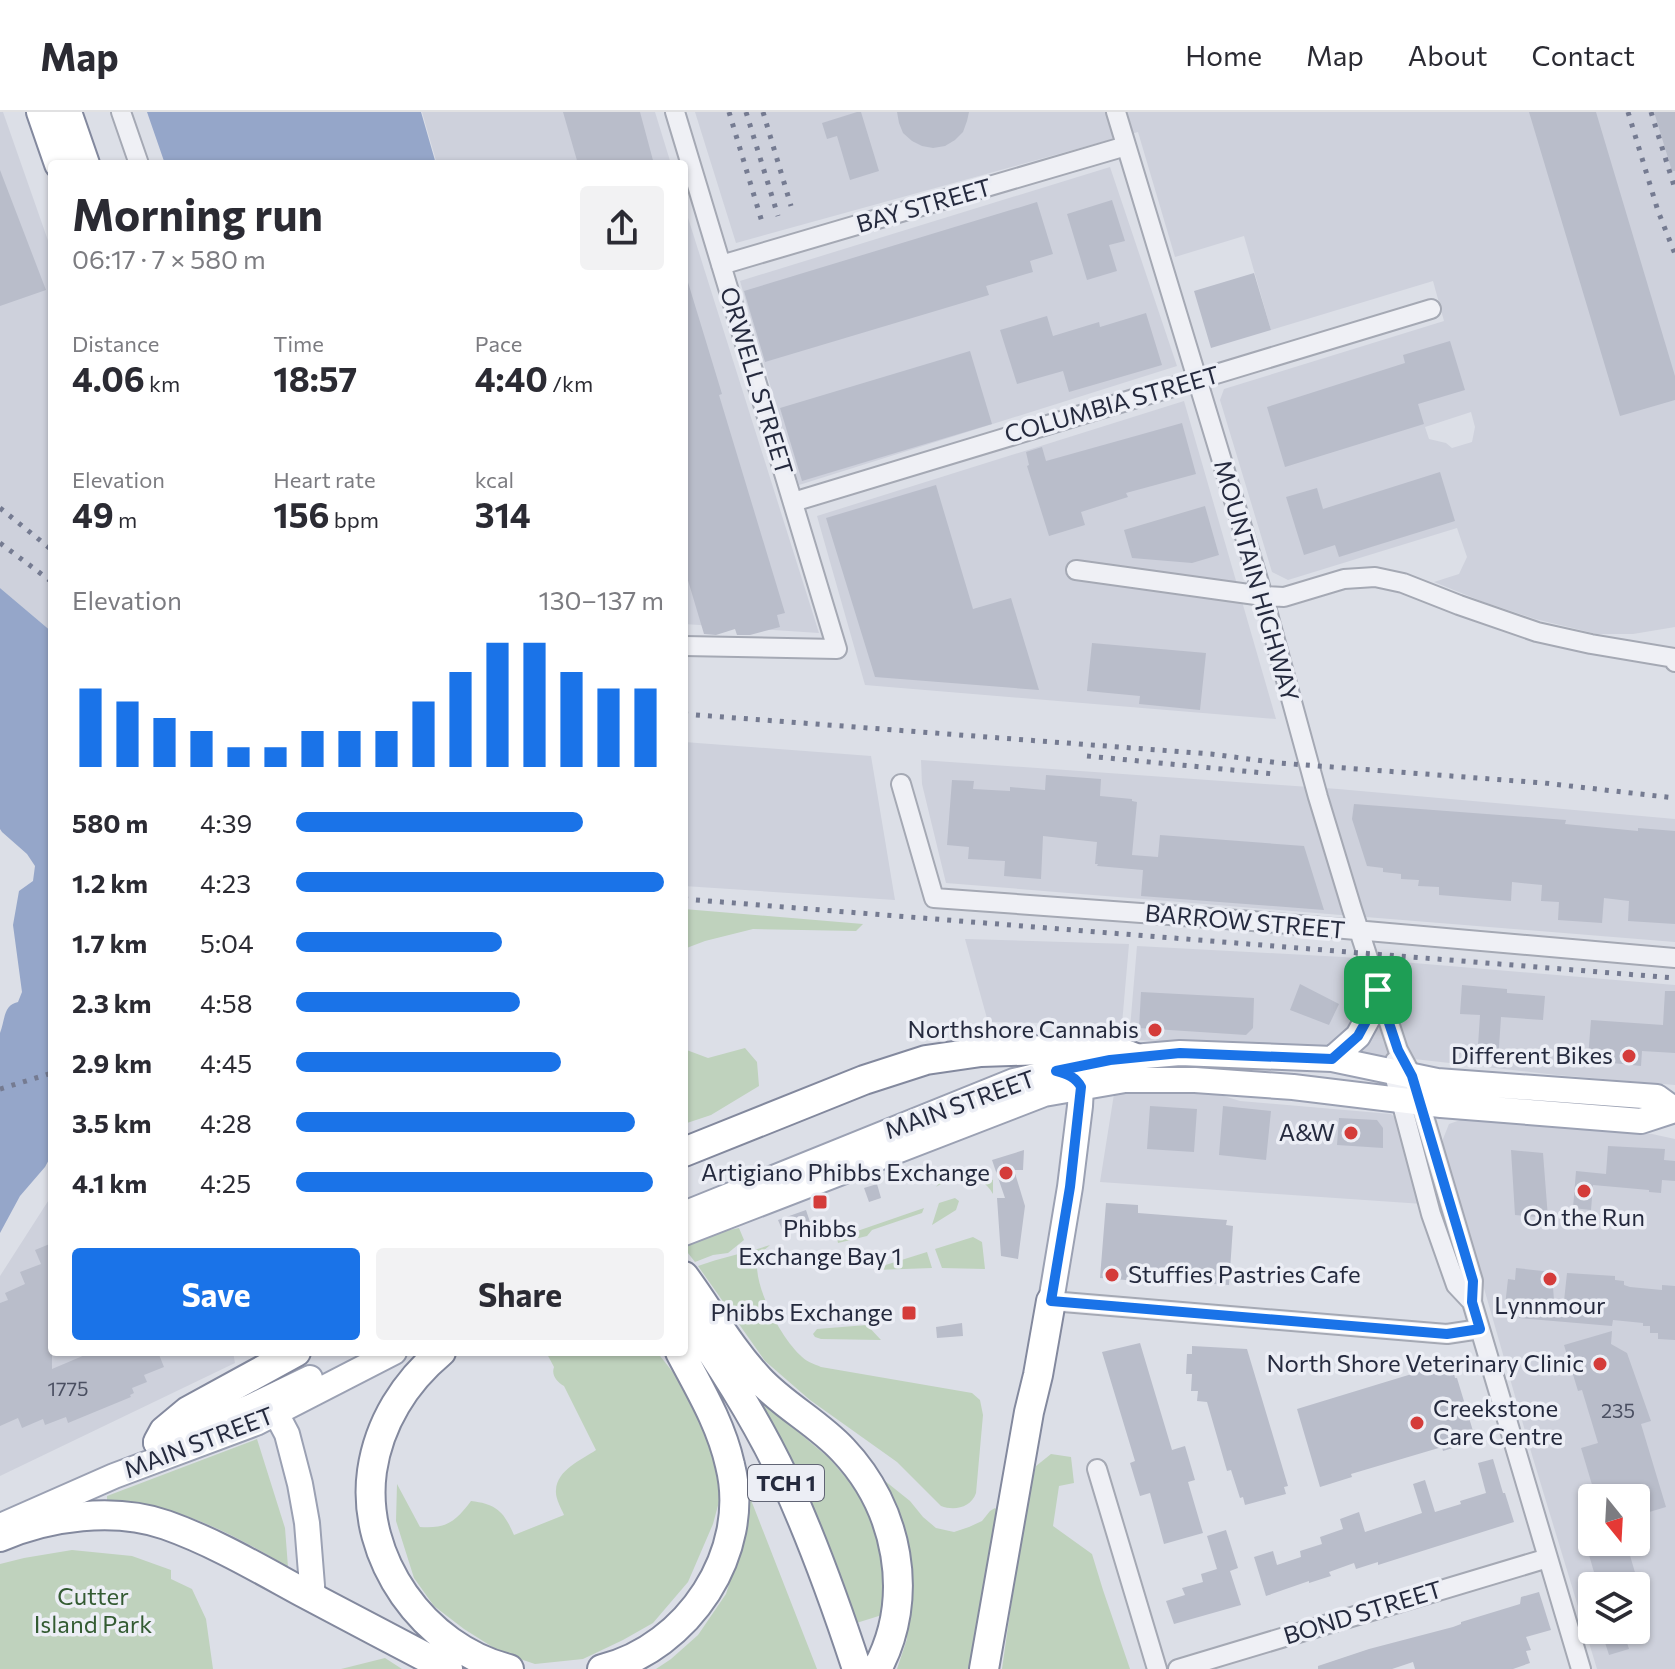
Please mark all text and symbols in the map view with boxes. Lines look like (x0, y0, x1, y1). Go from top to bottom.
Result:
text: Map (40, 32, 119, 79)
text: Home (1185, 38, 1262, 72)
text: Map (1306, 38, 1364, 72)
text: About (1408, 38, 1488, 72)
text: Contact (1532, 38, 1635, 72)
street label: BAY STREET (853, 171, 995, 238)
text: Morning run (72, 186, 323, 240)
button: share (580, 186, 664, 270)
text: 06:17 · 7 × 580 m (72, 243, 266, 274)
street label: ORWELL STREET (715, 283, 800, 478)
text: Distance (72, 330, 159, 357)
text: Time (273, 330, 324, 357)
text: Pace (475, 330, 522, 357)
text: 4.06 (72, 357, 145, 399)
text: 18:57 (273, 357, 357, 399)
text: 4:40 (475, 357, 548, 399)
street label: COLUMBIA STREET (1001, 359, 1222, 448)
text: km (145, 370, 180, 397)
text: /km (548, 370, 593, 397)
street label: MOUNTAIN HIGHWAY (1209, 456, 1306, 705)
text: Elevation (72, 466, 165, 493)
text: Heart rate (273, 466, 376, 493)
text: kcal (475, 466, 514, 493)
text: 49 (72, 493, 114, 535)
text: 156 (273, 493, 330, 535)
text: 314 (475, 493, 531, 535)
text: m (114, 506, 137, 533)
text: bpm (330, 506, 379, 533)
text: Elevation (72, 584, 182, 615)
text: 130–137 m (539, 584, 664, 615)
text: 580 m (72, 807, 148, 838)
text: 4:39 (200, 807, 252, 838)
text: 1.2 km (72, 867, 148, 898)
text: 4:23 (200, 867, 251, 898)
street label: BARROW STREET (1144, 897, 1347, 944)
text: 1.7 km (72, 927, 147, 958)
text: 5:04 (200, 927, 254, 958)
pin (1344, 956, 1412, 1024)
icon: arrive (1356, 968, 1400, 1012)
text: 2.3 km (72, 987, 151, 1018)
text: 4:58 (200, 987, 252, 1018)
place label: Northshore Cannabis (908, 1014, 1139, 1043)
marker: Northshore Cannabis (1146, 1021, 1164, 1039)
place label: Different Bikes (1451, 1040, 1613, 1069)
text: 2.9 km (72, 1047, 152, 1078)
text: 4:45 (200, 1047, 252, 1078)
marker: Different Bikes (1620, 1047, 1638, 1065)
street label: MAIN STREET (880, 1063, 1039, 1144)
text: 3.5 km (72, 1107, 151, 1138)
text: 4:28 (200, 1107, 252, 1138)
place label: A&W (1279, 1117, 1335, 1146)
marker: A&W (1342, 1124, 1360, 1142)
place label: Artigiano Phibbs Exchange (701, 1157, 990, 1186)
marker: Artigiano Phibbs Exchange (997, 1164, 1015, 1182)
text: 4.1 km (72, 1167, 147, 1198)
text: 4:25 (200, 1167, 251, 1198)
marker: On the Run (1575, 1182, 1593, 1200)
marker: Phibbs Exchange Bay 1 (811, 1193, 829, 1211)
place label: On the Run (1523, 1202, 1645, 1231)
place label: Phibbs Exchange Bay 1 (738, 1213, 902, 1270)
button: Save (72, 1248, 360, 1340)
button: Share (376, 1248, 664, 1340)
place label: Stuffies Pastries Cafe (1128, 1259, 1361, 1288)
marker: Stuffies Pastries Cafe (1103, 1266, 1121, 1284)
marker: Lynnmour (1541, 1270, 1559, 1288)
place label: Lynnmour (1494, 1290, 1606, 1319)
place label: Phibbs Exchange (711, 1297, 893, 1326)
marker: Phibbs Exchange (900, 1304, 918, 1322)
place label: North Shore Veterinary Clinic (1266, 1348, 1584, 1377)
marker: North Shore Veterinary Clinic (1591, 1355, 1609, 1373)
house number: 1775 (47, 1376, 89, 1400)
place label: Creekstone Care Centre (1433, 1393, 1563, 1450)
house number: 235 (1601, 1398, 1635, 1422)
street label: MAIN STREET (119, 1400, 277, 1483)
marker: Creekstone Care Centre (1408, 1414, 1426, 1432)
road number: TCH 1 (748, 1465, 824, 1501)
north arrow (1578, 1484, 1650, 1556)
map controls (1578, 1484, 1650, 1644)
button: layers (1578, 1572, 1650, 1644)
street label: BOND STREET (1280, 1574, 1445, 1649)
park label: Cutter Island Park (34, 1581, 152, 1638)

